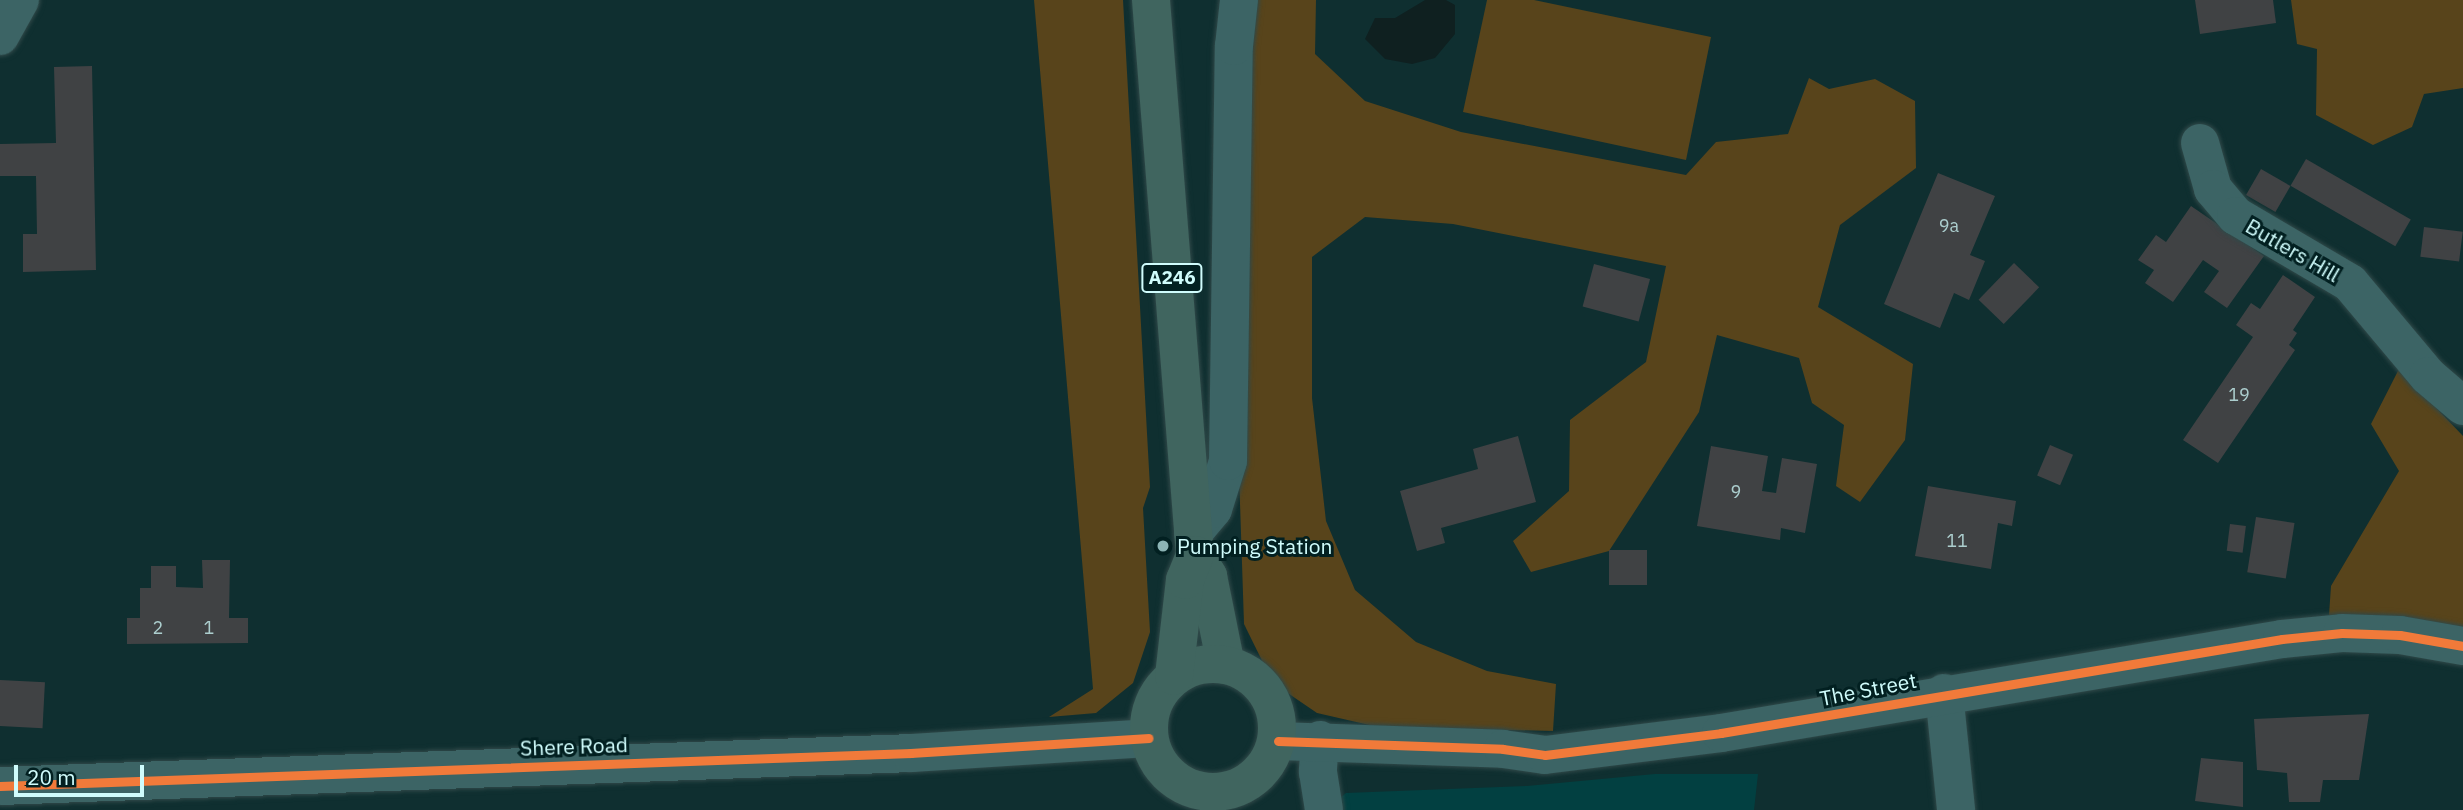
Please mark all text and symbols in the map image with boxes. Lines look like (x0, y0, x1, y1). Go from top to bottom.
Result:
street label: Butlers Hill (2241, 213, 2345, 287)
house number: 9a (1939, 215, 1959, 237)
road number: A246 (1140, 262, 1204, 294)
house number: 19 (2228, 384, 2250, 406)
house number: 9 (1731, 481, 1741, 503)
house number: 11 (1946, 530, 1968, 552)
place label: Pumping Station (1177, 533, 1332, 559)
marker: Pumping Station (1155, 538, 1171, 554)
house number: 2 (153, 617, 163, 639)
house number: 1 (204, 617, 214, 639)
street label: The Street (1817, 667, 1919, 711)
street label: Shere Road (520, 732, 628, 760)
scale bar (18, 750, 147, 794)
text: 20 m (27, 763, 76, 791)

